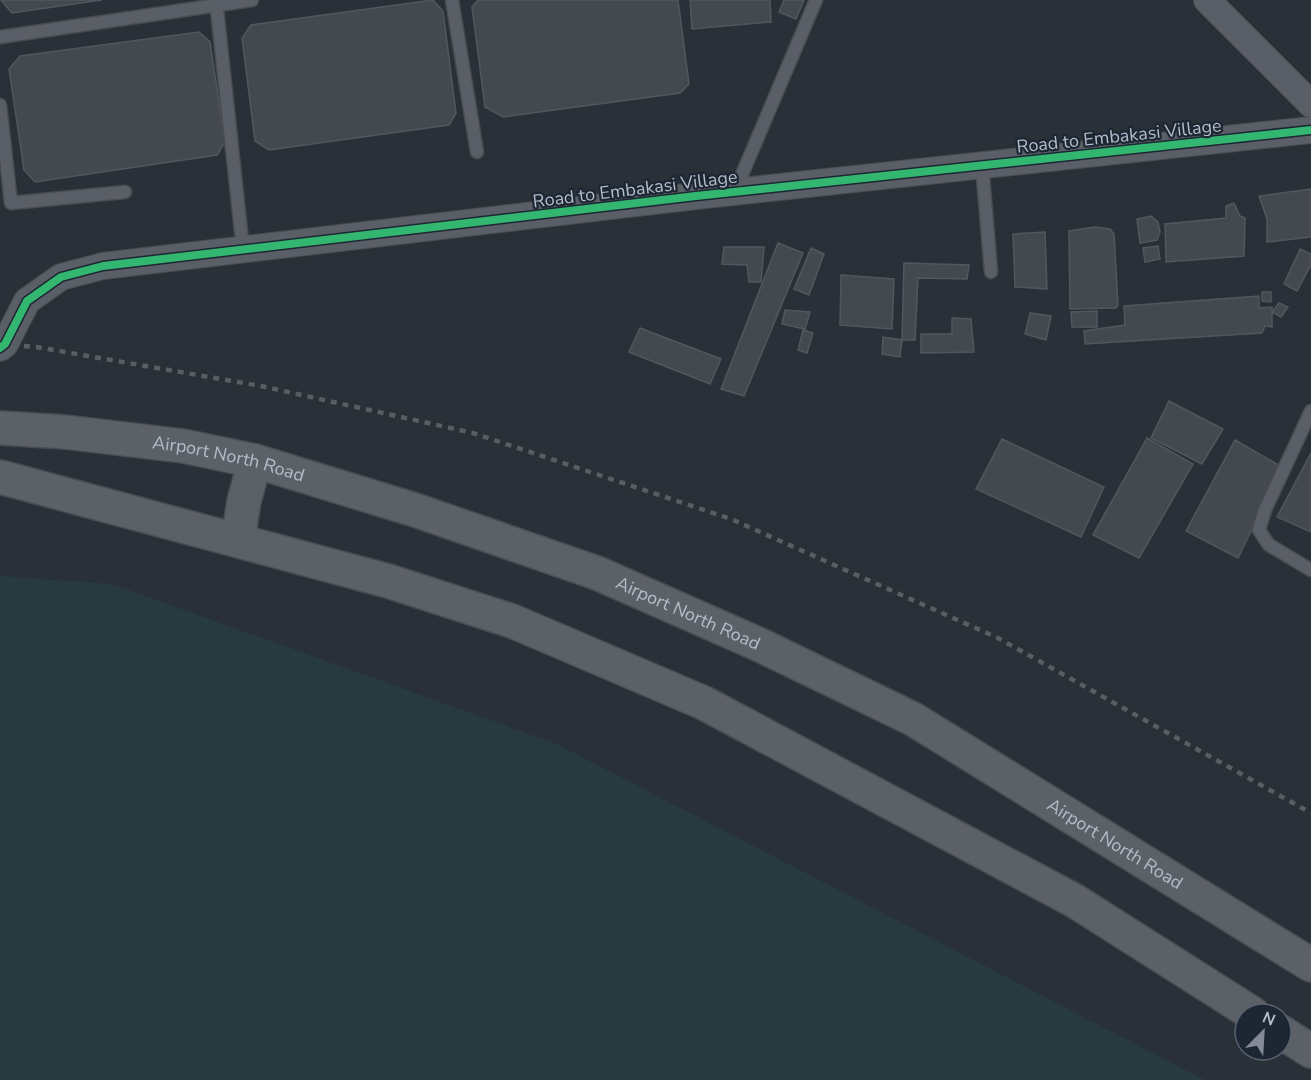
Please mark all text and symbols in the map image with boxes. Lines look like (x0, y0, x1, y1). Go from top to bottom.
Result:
street label: Road to Embakasi Village (1015, 113, 1223, 159)
street label: Road to Embakasi Village (531, 165, 739, 213)
street label: Airport North Road (151, 430, 308, 487)
street label: Airport North Road (612, 571, 764, 656)
street label: Airport North Road (1043, 793, 1187, 895)
north arrow (1233, 1002, 1293, 1062)
text: N (1259, 1007, 1279, 1032)

